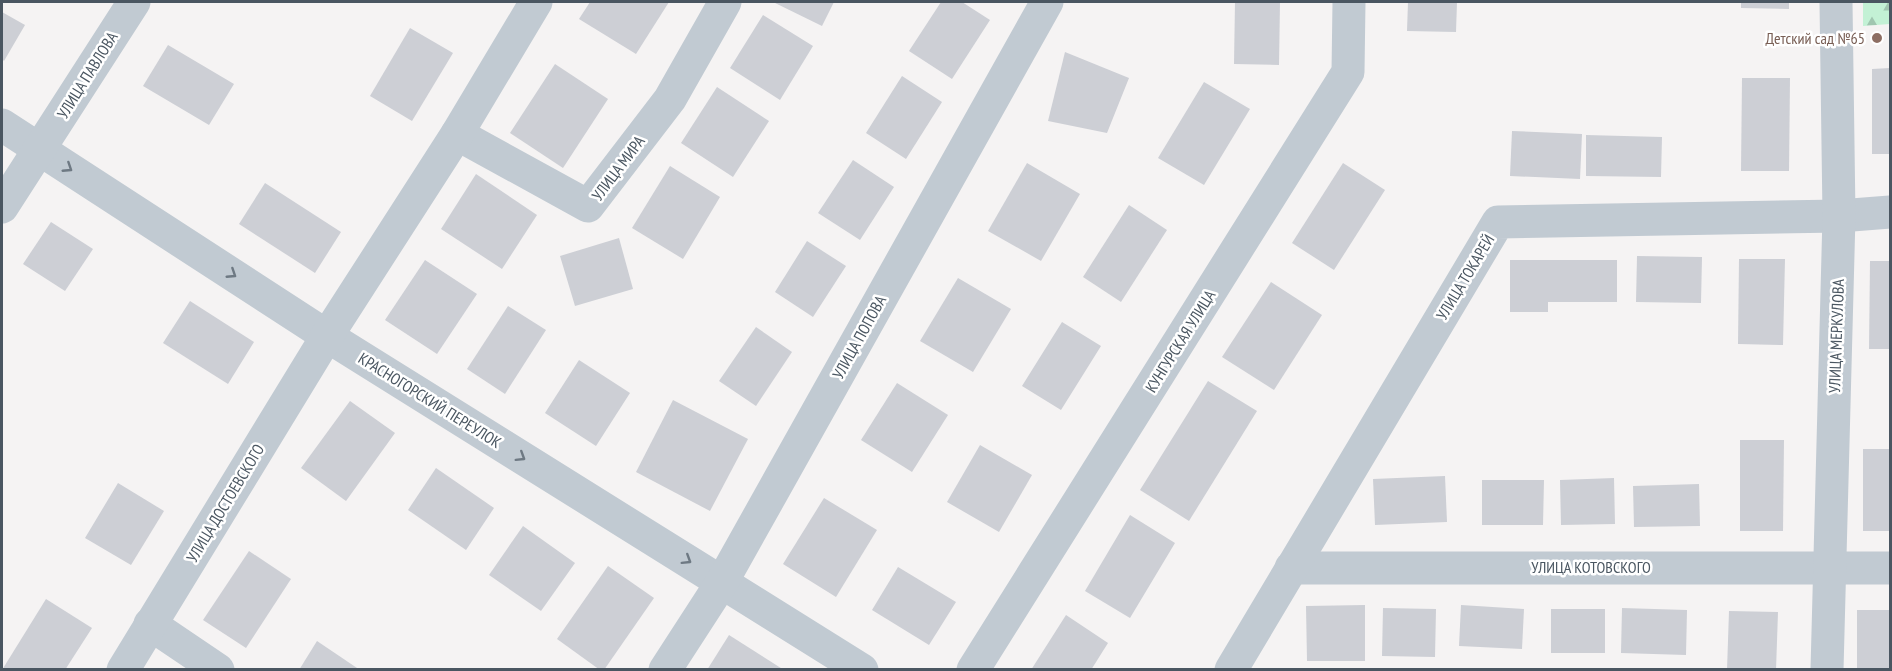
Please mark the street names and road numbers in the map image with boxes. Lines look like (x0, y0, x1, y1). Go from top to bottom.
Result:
street label: УЛИЦА ПАВЛОВА (52, 28, 122, 122)
street label: УЛИЦА МИРА (587, 131, 649, 204)
street label: УЛИЦА ТОКАРЕЙ (1432, 231, 1498, 323)
street label: УЛИЦА МЕРКУЛОВА (1824, 278, 1848, 393)
street label: КУНГУРСКАЯ УЛИЦА (1141, 286, 1220, 396)
street label: УЛИЦА ПОПОВА (828, 291, 890, 382)
street label: КРАСНОГОРСКИЙ ПЕРЕУЛОК (355, 348, 505, 452)
street label: УЛИЦА ДОСТОЕВСКОГО (182, 440, 268, 566)
street label: УЛИЦА КОТОВСКОГО (1531, 557, 1651, 577)

